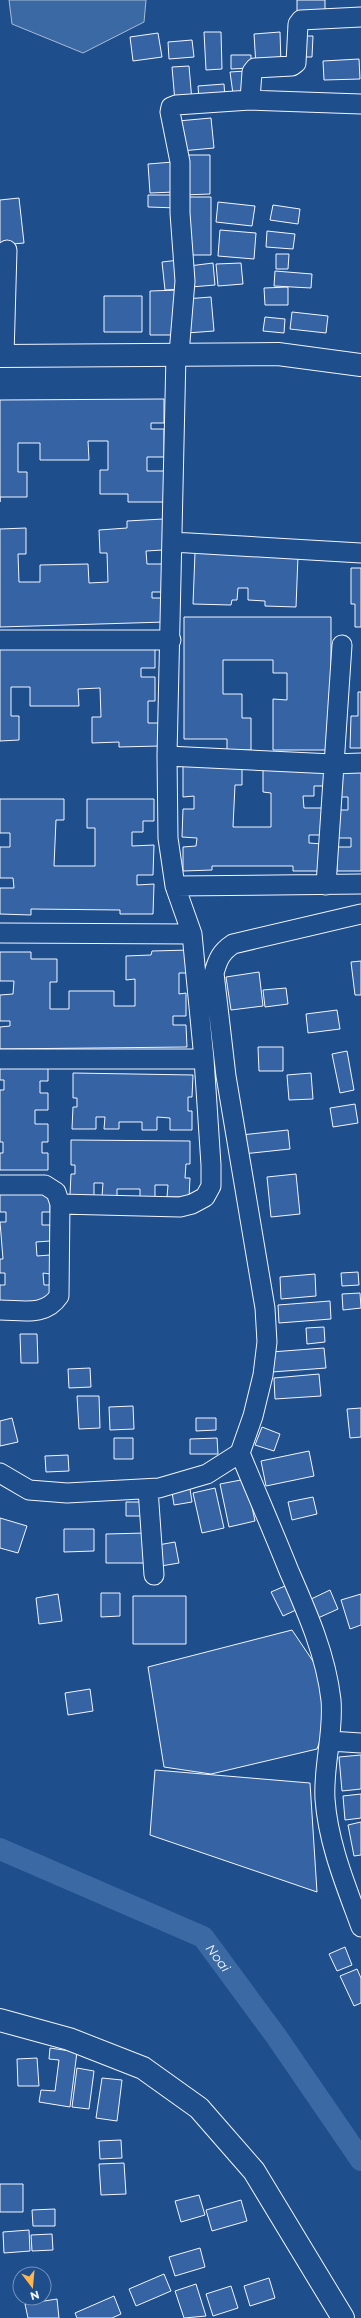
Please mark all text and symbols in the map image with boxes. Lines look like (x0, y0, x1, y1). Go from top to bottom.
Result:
water label: Noai (203, 1940, 234, 1975)
north arrow (12, 2266, 52, 2306)
text: N (29, 2288, 41, 2304)

